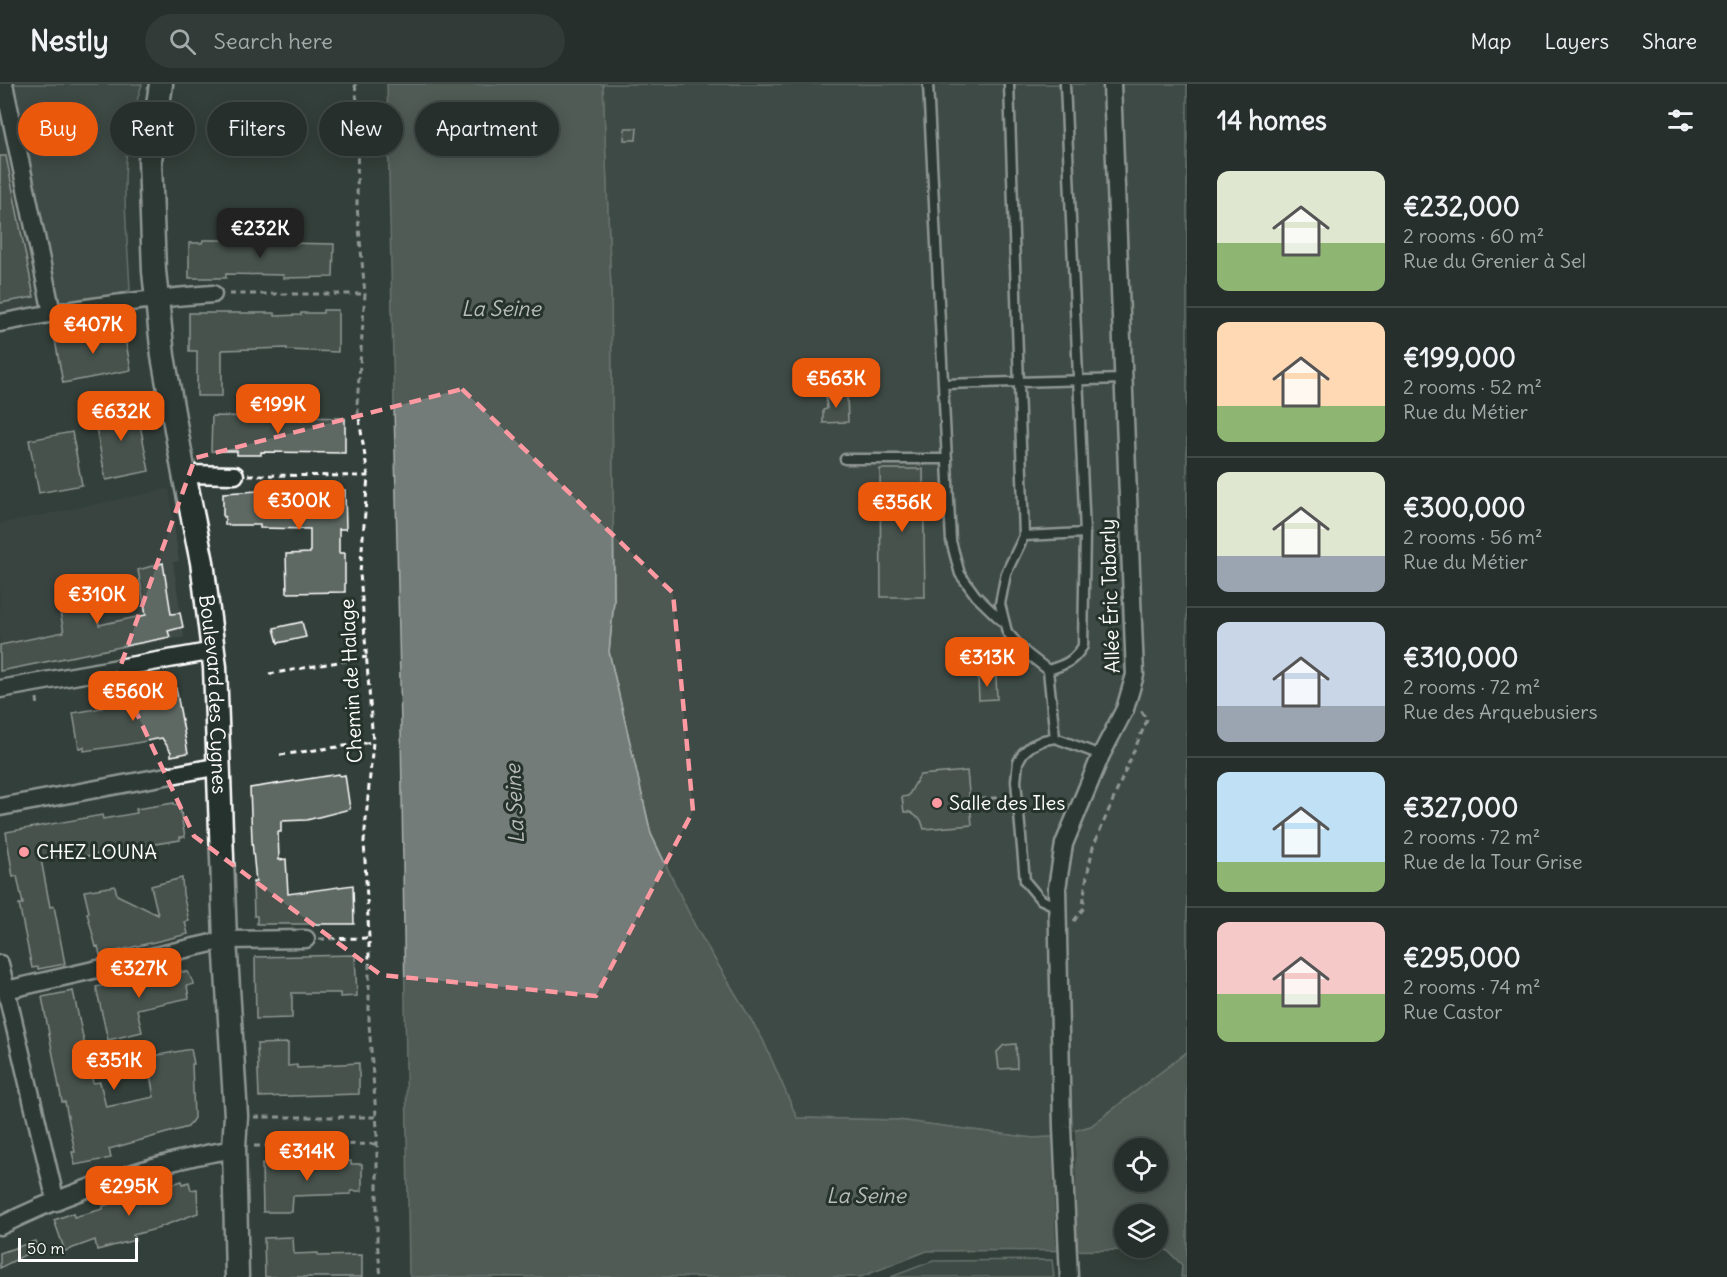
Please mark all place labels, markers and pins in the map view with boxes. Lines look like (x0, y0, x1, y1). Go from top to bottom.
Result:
pin: €232K (218, 208, 302, 259)
pin: €407K (51, 304, 135, 355)
pin: €563K (794, 358, 878, 409)
pin: €199K (236, 384, 320, 435)
pin: €632K (79, 391, 163, 442)
pin: €300K (257, 480, 341, 531)
pin: €356K (860, 482, 944, 533)
pin: €310K (55, 574, 139, 625)
pin: €313K (945, 637, 1029, 688)
pin: €560K (91, 671, 175, 722)
place label: Salle des Iles (949, 790, 1065, 815)
marker: Salle des Iles (930, 796, 944, 810)
place label: CHEZ LOUNA (36, 839, 157, 864)
marker: CHEZ LOUNA (17, 845, 31, 859)
pin: €327K (97, 948, 181, 999)
pin: €351K (72, 1040, 156, 1091)
pin: €314K (265, 1131, 349, 1182)
pin: €295K (87, 1166, 171, 1217)

